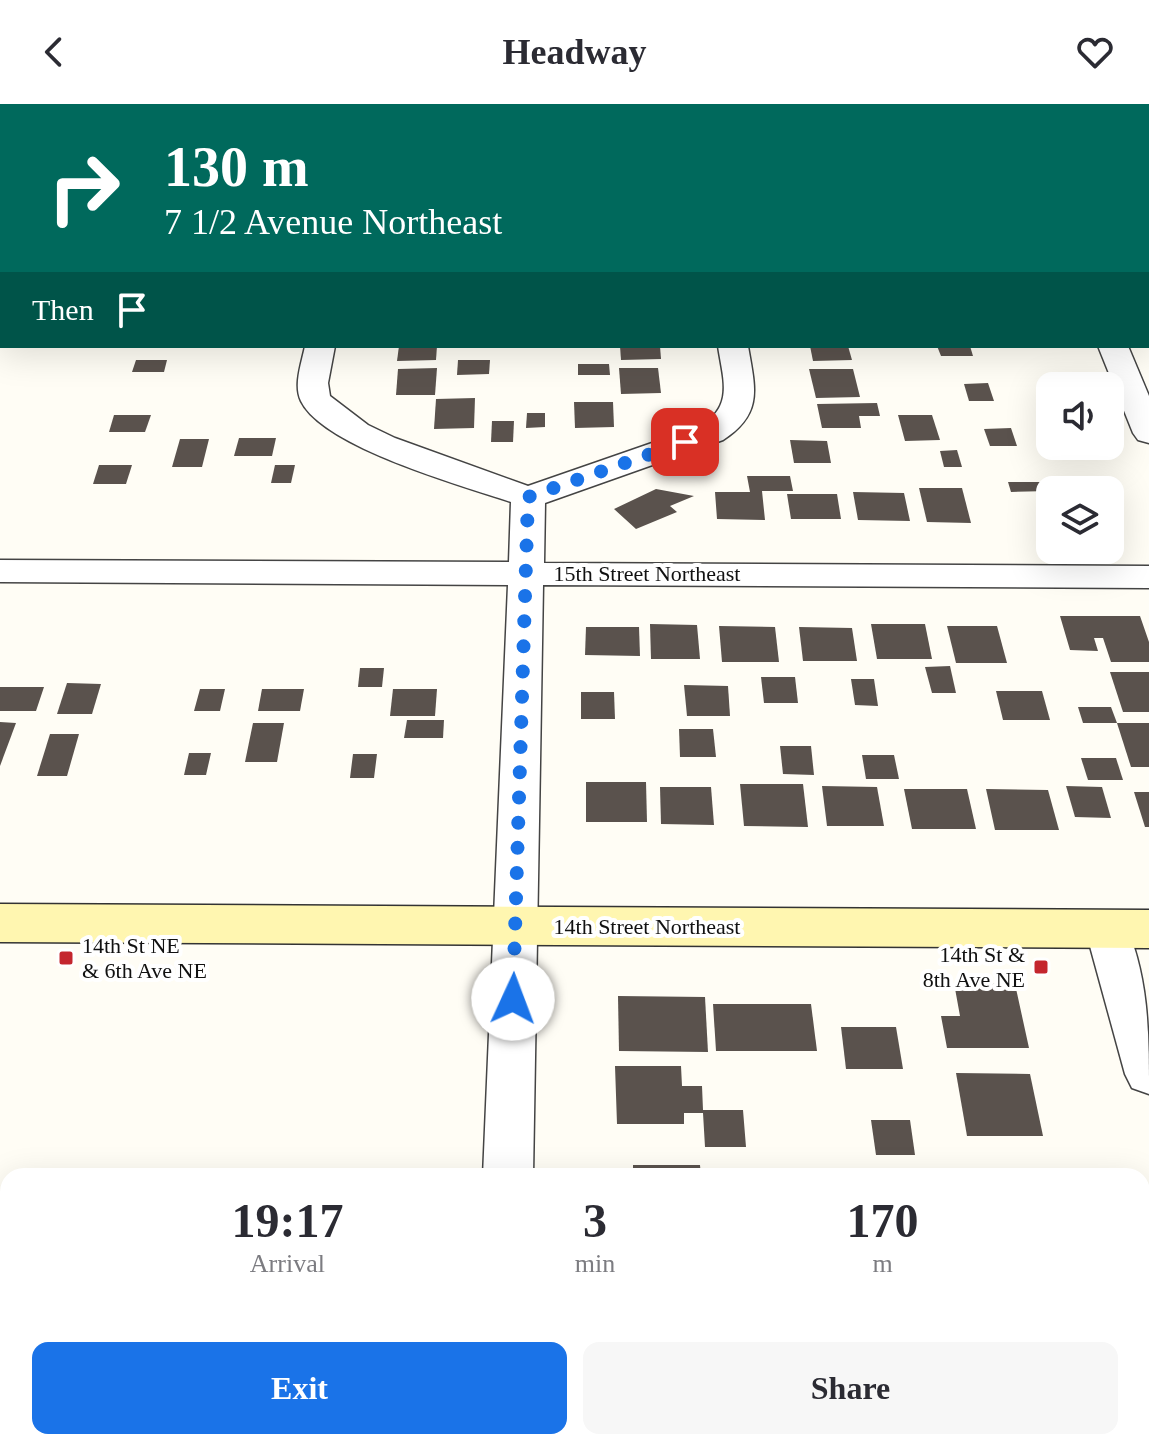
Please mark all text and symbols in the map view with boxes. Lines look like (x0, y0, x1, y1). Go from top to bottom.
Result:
icon: back (32, 30, 76, 74)
icon: heart (1073, 30, 1117, 74)
text: Headway (503, 32, 647, 72)
icon: right (32, 136, 136, 240)
text: 130 m (164, 136, 309, 198)
text: 7 1/2 Avenue Northeast (164, 202, 502, 242)
icon: arrive (110, 288, 154, 332)
text: Then (32, 293, 94, 326)
map controls (1036, 372, 1124, 564)
button: sound (1036, 372, 1124, 460)
pin (651, 408, 719, 476)
icon: arrive (663, 420, 707, 464)
button: layers (1036, 476, 1124, 564)
street label: 15th Street Northeast (554, 561, 740, 586)
street label: 14th Street Northeast (554, 914, 740, 939)
place label: 14th St NE & 6th Ave NE (82, 933, 207, 983)
place label: 14th St & 8th Ave NE (923, 942, 1025, 992)
marker: 14th St NE & 6th Ave NE (57, 949, 75, 967)
position arrow (471, 957, 555, 1041)
marker: 14th St & 8th Ave NE (1032, 958, 1050, 976)
text: 19:17 (231, 1194, 343, 1247)
text: 3 (583, 1194, 607, 1247)
text: 170 (847, 1194, 919, 1247)
text: Arrival (250, 1249, 325, 1278)
text: min (575, 1249, 615, 1278)
text: m (872, 1249, 893, 1278)
button: Exit (32, 1342, 567, 1434)
button: Share (583, 1342, 1118, 1434)

